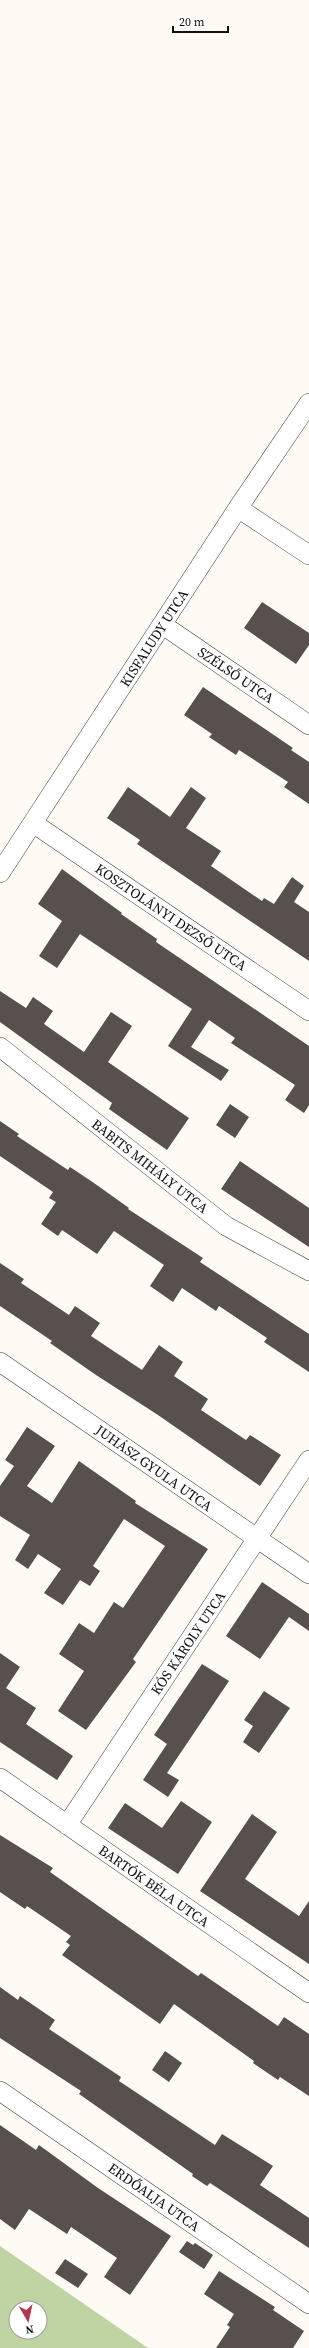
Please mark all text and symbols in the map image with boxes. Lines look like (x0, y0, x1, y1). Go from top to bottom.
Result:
scale bar (173, 8, 228, 34)
text: 20 m (179, 14, 205, 30)
street label: KISFALUDY UTCA (115, 585, 193, 691)
street label: SZÉLSŐ UTCA (194, 642, 279, 708)
street label: KOSZTOLÁNYI DEZSŐ UTCA (91, 859, 251, 976)
street label: BABITS MIHÁLY UTCA (87, 1114, 213, 1218)
street label: JUHÁSZ GYULA UTCA (91, 1419, 217, 1516)
street label: KÓS KÁROLY UTCA (146, 1587, 231, 1699)
street label: BARTÓK BÉLA UTCA (95, 1840, 214, 1932)
street label: ERDŐALJA UTCA (104, 2158, 205, 2237)
north arrow (8, 2300, 48, 2340)
text: N (24, 2321, 35, 2337)

